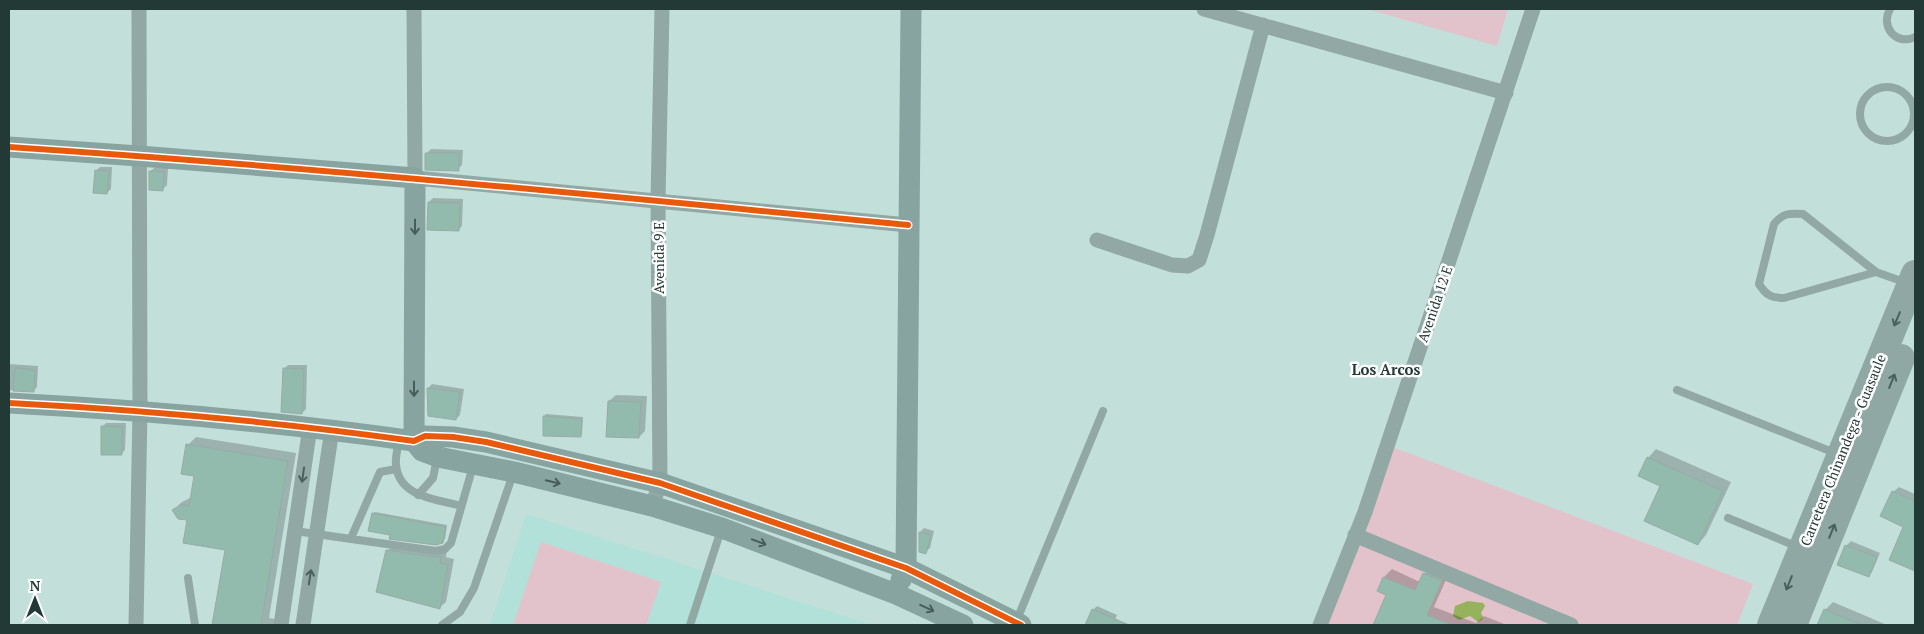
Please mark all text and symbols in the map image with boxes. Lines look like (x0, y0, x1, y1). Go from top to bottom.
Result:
one-way arrow (410, 218, 420, 234)
street label: Avenida 9 E (649, 222, 668, 294)
street label: Avenida 12 E (1413, 263, 1456, 345)
one-way arrow (1891, 311, 1901, 326)
street label: Carretera Chinandega - Guasaule (1795, 351, 1890, 548)
district label: Los Arcos (1352, 359, 1420, 379)
one-way arrow (1888, 373, 1897, 389)
one-way arrow (409, 380, 419, 397)
one-way arrow (298, 467, 308, 483)
one-way arrow (545, 478, 561, 487)
one-way arrow (1828, 524, 1837, 539)
one-way arrow (751, 538, 767, 547)
one-way arrow (305, 569, 315, 585)
north arrow (10, 574, 60, 624)
one-way arrow (1783, 575, 1793, 590)
text: N (30, 576, 41, 595)
one-way arrow (919, 604, 934, 614)

